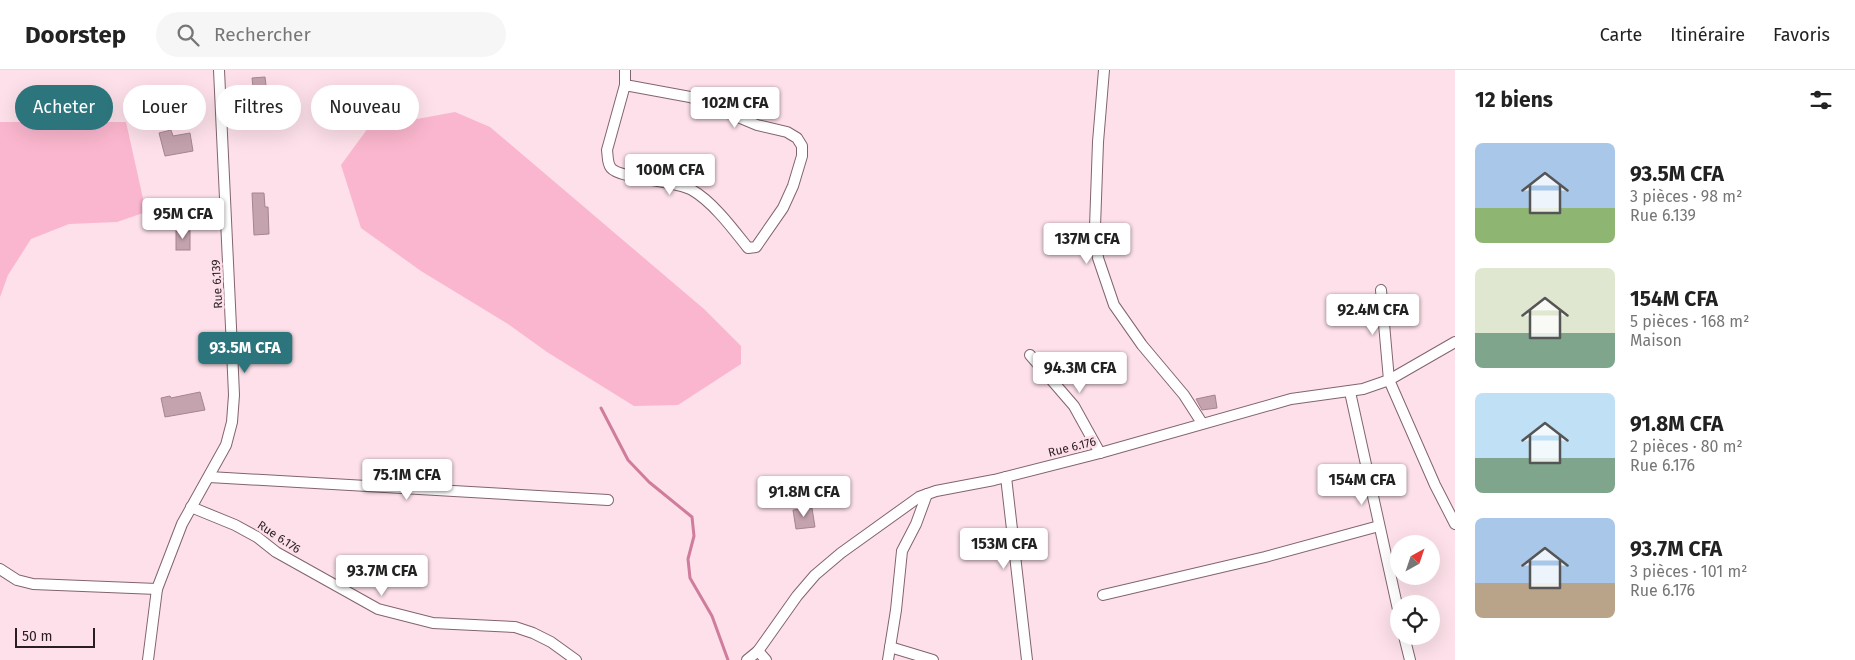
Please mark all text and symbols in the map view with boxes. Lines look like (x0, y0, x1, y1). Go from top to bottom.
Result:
search box (156, 12, 506, 57)
text: Doorstep (25, 21, 126, 49)
icon: search (174, 21, 202, 49)
text: Rechercher (214, 23, 311, 46)
text: Carte (1600, 24, 1642, 46)
text: Itinéraire (1670, 24, 1745, 46)
text: Favoris (1773, 24, 1830, 46)
chip: Acheter (15, 85, 113, 130)
chip: Louer (123, 85, 206, 130)
chip: Filtres (216, 85, 301, 130)
chip: Nouveau (311, 85, 419, 130)
icon: filters (1807, 86, 1835, 114)
pin: 102M CFA (683, 87, 787, 129)
text: 12 biens (1475, 87, 1553, 113)
text: 102M CFA (702, 93, 768, 112)
pin: 100M CFA (618, 154, 722, 196)
text: 100M CFA (636, 160, 704, 179)
text: 93.5M CFA (1630, 161, 1724, 187)
icon: home (1515, 163, 1575, 223)
text: 3 pièces · 98 m² (1630, 187, 1742, 206)
pin: 95M CFA (137, 198, 229, 240)
text: 95M CFA (153, 204, 213, 223)
text: Rue 6.139 (1630, 206, 1696, 225)
pin: 137M CFA (1035, 222, 1139, 265)
text: 137M CFA (1054, 229, 1120, 248)
street label: Rue 6.139 (209, 259, 225, 309)
text: 154M CFA (1630, 286, 1718, 312)
icon: home (1515, 288, 1575, 348)
pin: 92.4M CFA (1316, 294, 1430, 336)
text: 92.4M CFA (1337, 300, 1409, 319)
text: 5 pièces · 168 m² (1630, 312, 1749, 331)
text: Maison (1630, 331, 1682, 350)
pin: 93.5M CFA (188, 332, 302, 374)
text: 93.5M CFA (209, 338, 281, 357)
pin: 94.3M CFA (1023, 352, 1137, 394)
text: 94.3M CFA (1044, 358, 1116, 377)
text: 91.8M CFA (1630, 411, 1723, 437)
icon: home (1515, 413, 1575, 473)
street label: Rue 6.176 (1047, 434, 1097, 460)
text: 2 pièces · 80 m² (1630, 437, 1743, 456)
text: Rue 6.176 (1630, 456, 1695, 475)
pin: 75.1M CFA (350, 458, 464, 501)
pin: 154M CFA (1310, 464, 1414, 506)
text: 75.1M CFA (373, 465, 441, 484)
text: 154M CFA (1328, 470, 1396, 489)
pin: 91.8M CFA (747, 476, 861, 518)
text: 91.8M CFA (768, 482, 840, 501)
street label: Rue 6.176 (255, 518, 303, 556)
pin: 153M CFA (952, 528, 1056, 570)
text: 153M CFA (971, 534, 1037, 553)
north arrow (1390, 535, 1440, 585)
map controls (1390, 535, 1440, 645)
text: 93.7M CFA (1630, 536, 1722, 562)
icon: home (1515, 538, 1575, 598)
pin: 93.7M CFA (325, 554, 439, 597)
text: 93.7M CFA (347, 561, 417, 580)
text: 3 pièces · 101 m² (1630, 562, 1747, 581)
text: Rue 6.176 (1630, 581, 1695, 600)
button: locate (1390, 595, 1440, 645)
scale bar (15, 625, 95, 648)
text: 50 m (22, 628, 53, 645)

